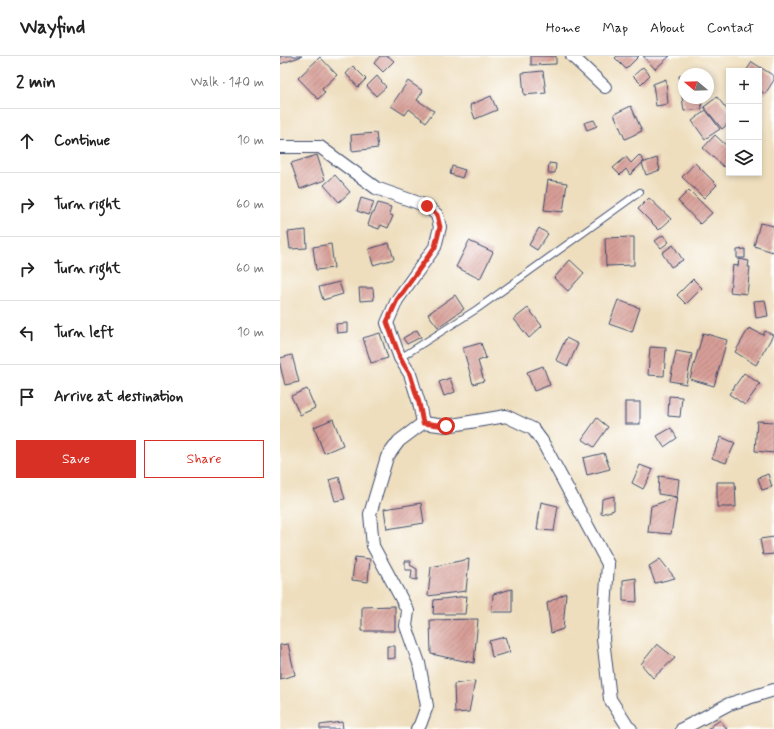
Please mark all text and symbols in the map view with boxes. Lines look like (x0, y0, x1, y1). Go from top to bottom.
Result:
text: Wayfind (20, 15, 85, 40)
text: Home (546, 19, 580, 37)
text: Map (602, 19, 628, 37)
text: About (650, 19, 685, 37)
text: Contact (707, 19, 754, 37)
north arrow (678, 68, 714, 104)
map controls (726, 68, 762, 176)
button: + (726, 68, 762, 104)
text: 2 min (16, 71, 56, 93)
text: Walk · 140 m (191, 74, 264, 91)
button: − (726, 104, 762, 140)
icon: ahead (16, 130, 38, 152)
text: Continue (54, 131, 110, 151)
text: 10 m (237, 132, 264, 149)
button: layers (726, 140, 762, 176)
icon: right (16, 194, 38, 216)
text: Turn right (54, 195, 121, 215)
text: 60 m (236, 196, 264, 213)
route end (418, 197, 436, 215)
icon: right (16, 258, 38, 280)
text: Turn right (54, 259, 121, 279)
text: 60 m (236, 260, 264, 277)
icon: left (16, 322, 38, 344)
text: Turn left (54, 323, 114, 343)
text: 10 m (237, 324, 264, 341)
icon: arrive (16, 386, 38, 408)
text: Arrive at destination (54, 387, 183, 407)
route start (437, 417, 455, 435)
button: Save (16, 440, 136, 478)
button: Share (144, 440, 264, 478)

